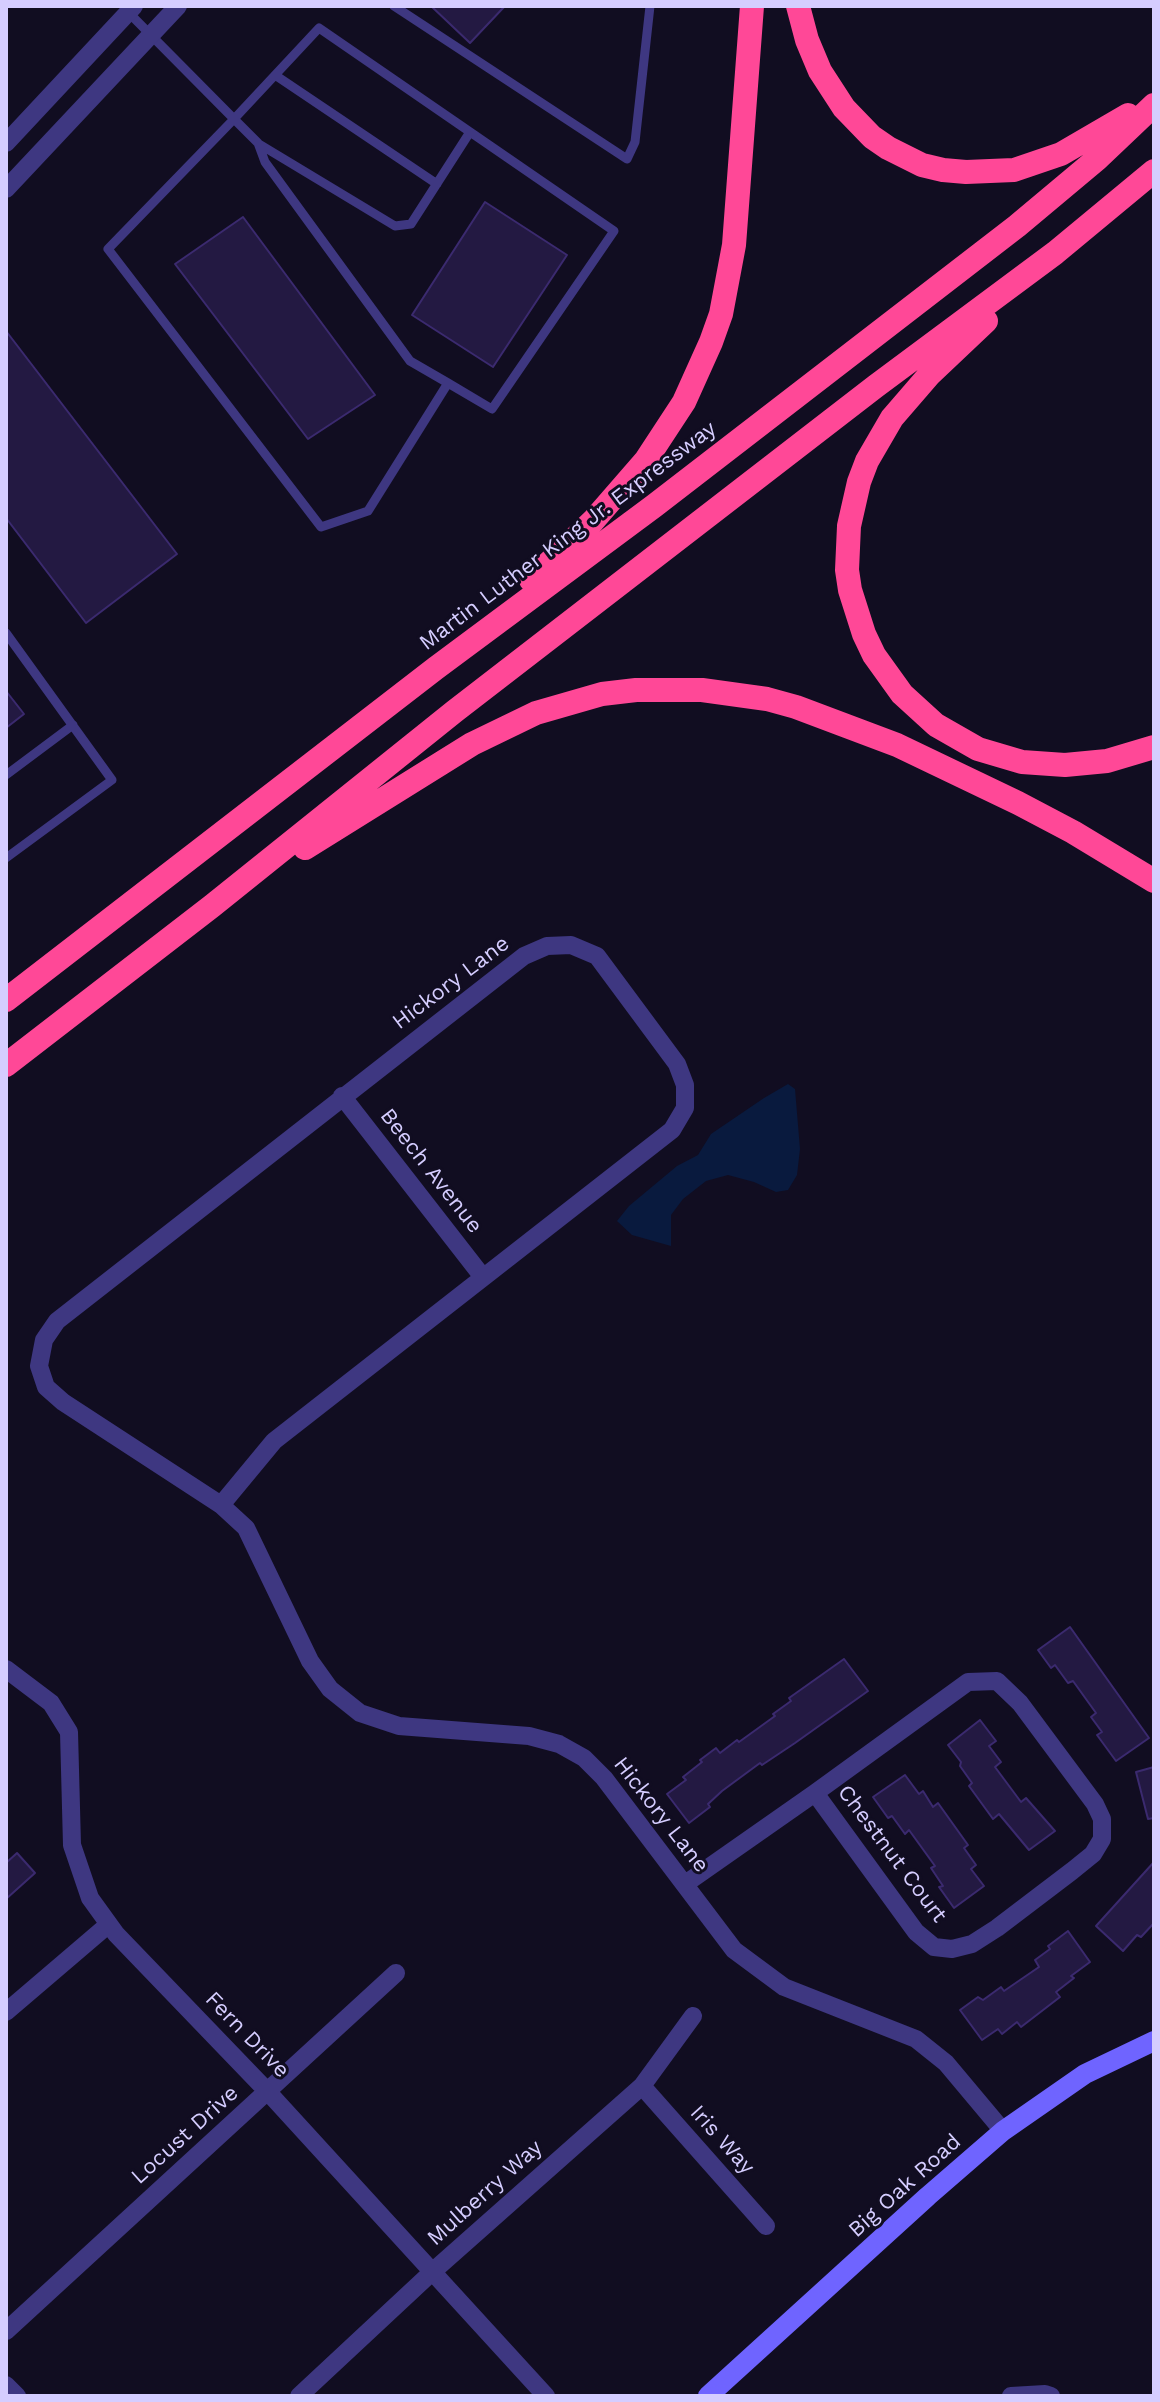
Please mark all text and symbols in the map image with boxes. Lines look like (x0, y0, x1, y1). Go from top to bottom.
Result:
street label: Martin Luther King Jr. Expressway (414, 416, 722, 656)
street label: Hickory Lane (387, 931, 515, 1035)
street label: Beech Avenue (374, 1103, 488, 1239)
street label: Hickory Lane (608, 1752, 714, 1878)
street label: Chestnut Court (832, 1780, 952, 1928)
street label: Fern Drive (199, 1986, 295, 2084)
street label: Locust Drive (126, 2080, 244, 2190)
street label: Iris Way (684, 2100, 760, 2180)
street label: Big Oak Road (843, 2129, 967, 2243)
street label: Mulberry Way (422, 2134, 548, 2252)

